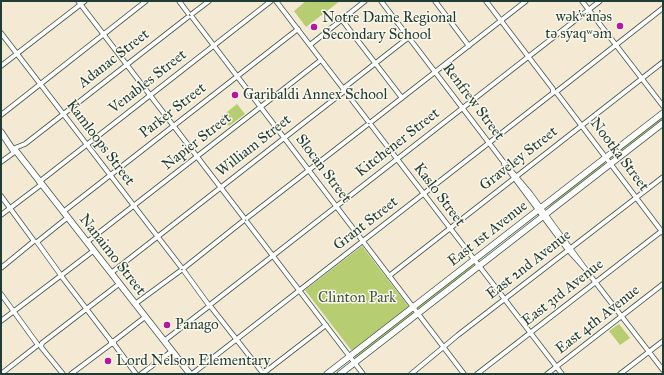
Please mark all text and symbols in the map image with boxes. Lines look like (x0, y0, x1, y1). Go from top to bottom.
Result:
place label: wək̓ʷan̓əs tə syaqʷəm (545, 8, 612, 43)
place label: Notre Dame Regional Secondary School (322, 9, 457, 44)
marker: wək̓ʷan̓əs tə syaqʷəm (615, 21, 625, 31)
marker: Notre Dame Regional Secondary School (309, 22, 319, 32)
street label: Adanac Street (75, 26, 153, 92)
street label: Venables Street (106, 46, 190, 118)
street label: Renfrew Street (438, 60, 508, 144)
street label: Parker Street (136, 79, 210, 143)
place label: Garibaldi Annex School (243, 86, 388, 104)
marker: Garibaldi Annex School (230, 90, 240, 100)
street label: Kamloops Street (62, 97, 138, 189)
street label: Kitchener Street (353, 105, 443, 181)
street label: Napier Street (159, 109, 235, 175)
street label: William Street (213, 111, 295, 181)
street label: Nootka Street (586, 115, 652, 195)
street label: Graveley Street (477, 123, 561, 195)
street label: Slocan Street (291, 131, 355, 207)
street label: Kaslo Street (409, 160, 469, 230)
street label: Grant Street (330, 193, 402, 255)
street label: East 1st Avenue (445, 197, 531, 271)
street label: Nanaimo Street (75, 211, 149, 299)
street label: East 2nd Avenue (483, 226, 575, 304)
street label: East 3rd Avenue (519, 256, 607, 330)
street label: East 4th Avenue (553, 282, 643, 358)
park label: Clinton Park (318, 289, 396, 307)
place label: Panago (175, 316, 219, 334)
marker: Panago (162, 320, 172, 330)
place label: Lord Nelson Elementary (116, 352, 270, 370)
marker: Lord Nelson Elementary (103, 356, 113, 366)

